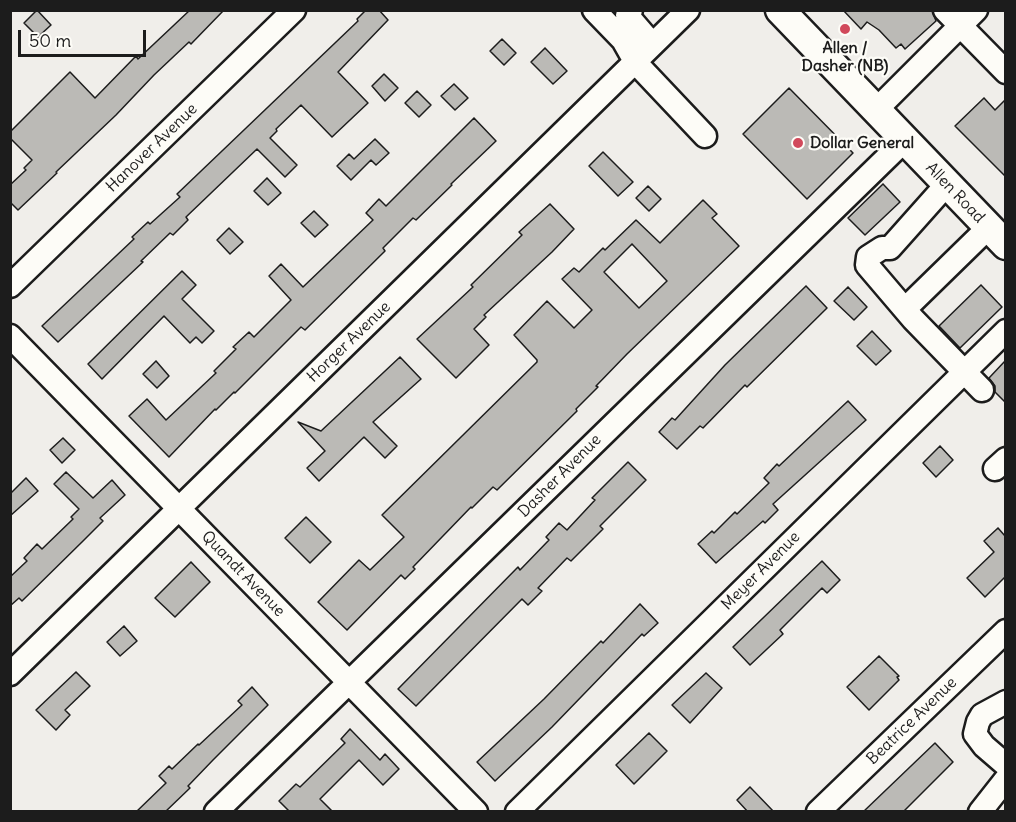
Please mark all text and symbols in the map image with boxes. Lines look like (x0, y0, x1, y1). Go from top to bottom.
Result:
scale bar (21, 18, 148, 56)
marker: Allen / Dasher (NB) (838, 22, 852, 36)
text: 50 m (29, 29, 71, 52)
place label: Allen / Dasher (NB) (802, 38, 888, 76)
street label: Hanover Avenue (102, 100, 202, 196)
place label: Dollar General (810, 133, 914, 153)
marker: Dollar General (791, 136, 805, 150)
street label: Allen Road (921, 159, 989, 227)
street label: Horger Avenue (303, 297, 395, 387)
street label: Dasher Avenue (514, 430, 606, 522)
street label: Quandt Avenue (197, 527, 289, 621)
street label: Meyer Avenue (718, 528, 804, 614)
street label: Beatrice Avenue (863, 673, 961, 769)

